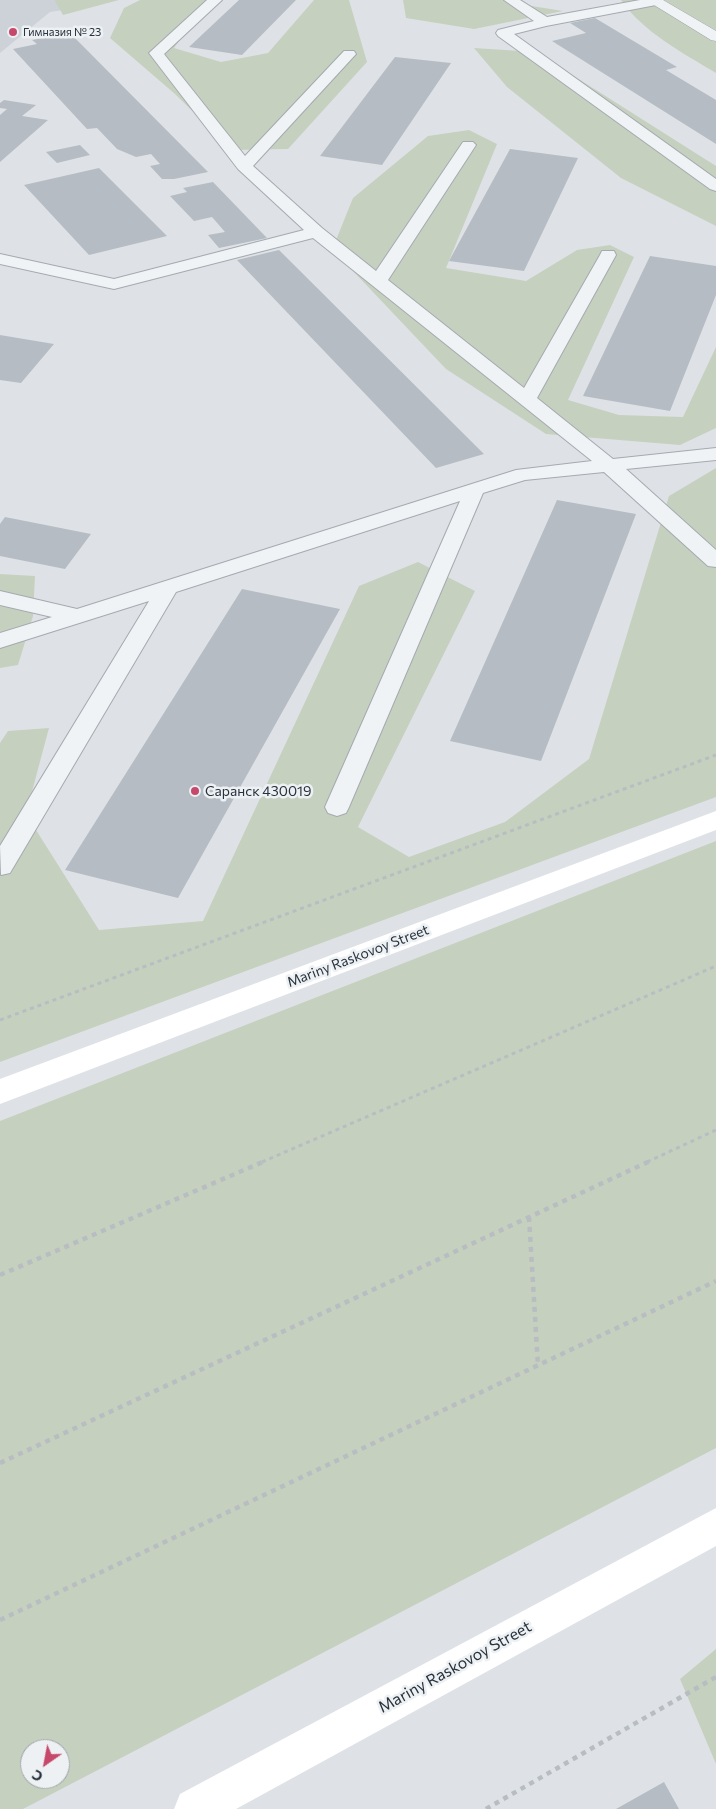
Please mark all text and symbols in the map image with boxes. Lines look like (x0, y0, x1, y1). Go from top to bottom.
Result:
place label: Гимназия № 23 (23, 25, 101, 39)
marker: Гимназия № 23 (7, 26, 19, 38)
place label: Саранск 430019 (205, 783, 311, 799)
marker: Саранск 430019 (189, 785, 201, 797)
street label: Mariny Raskovoy Street (285, 921, 431, 991)
street label: Mariny Raskovoy Street (375, 1617, 535, 1717)
north arrow (20, 1739, 70, 1789)
text: С (28, 1766, 46, 1786)

